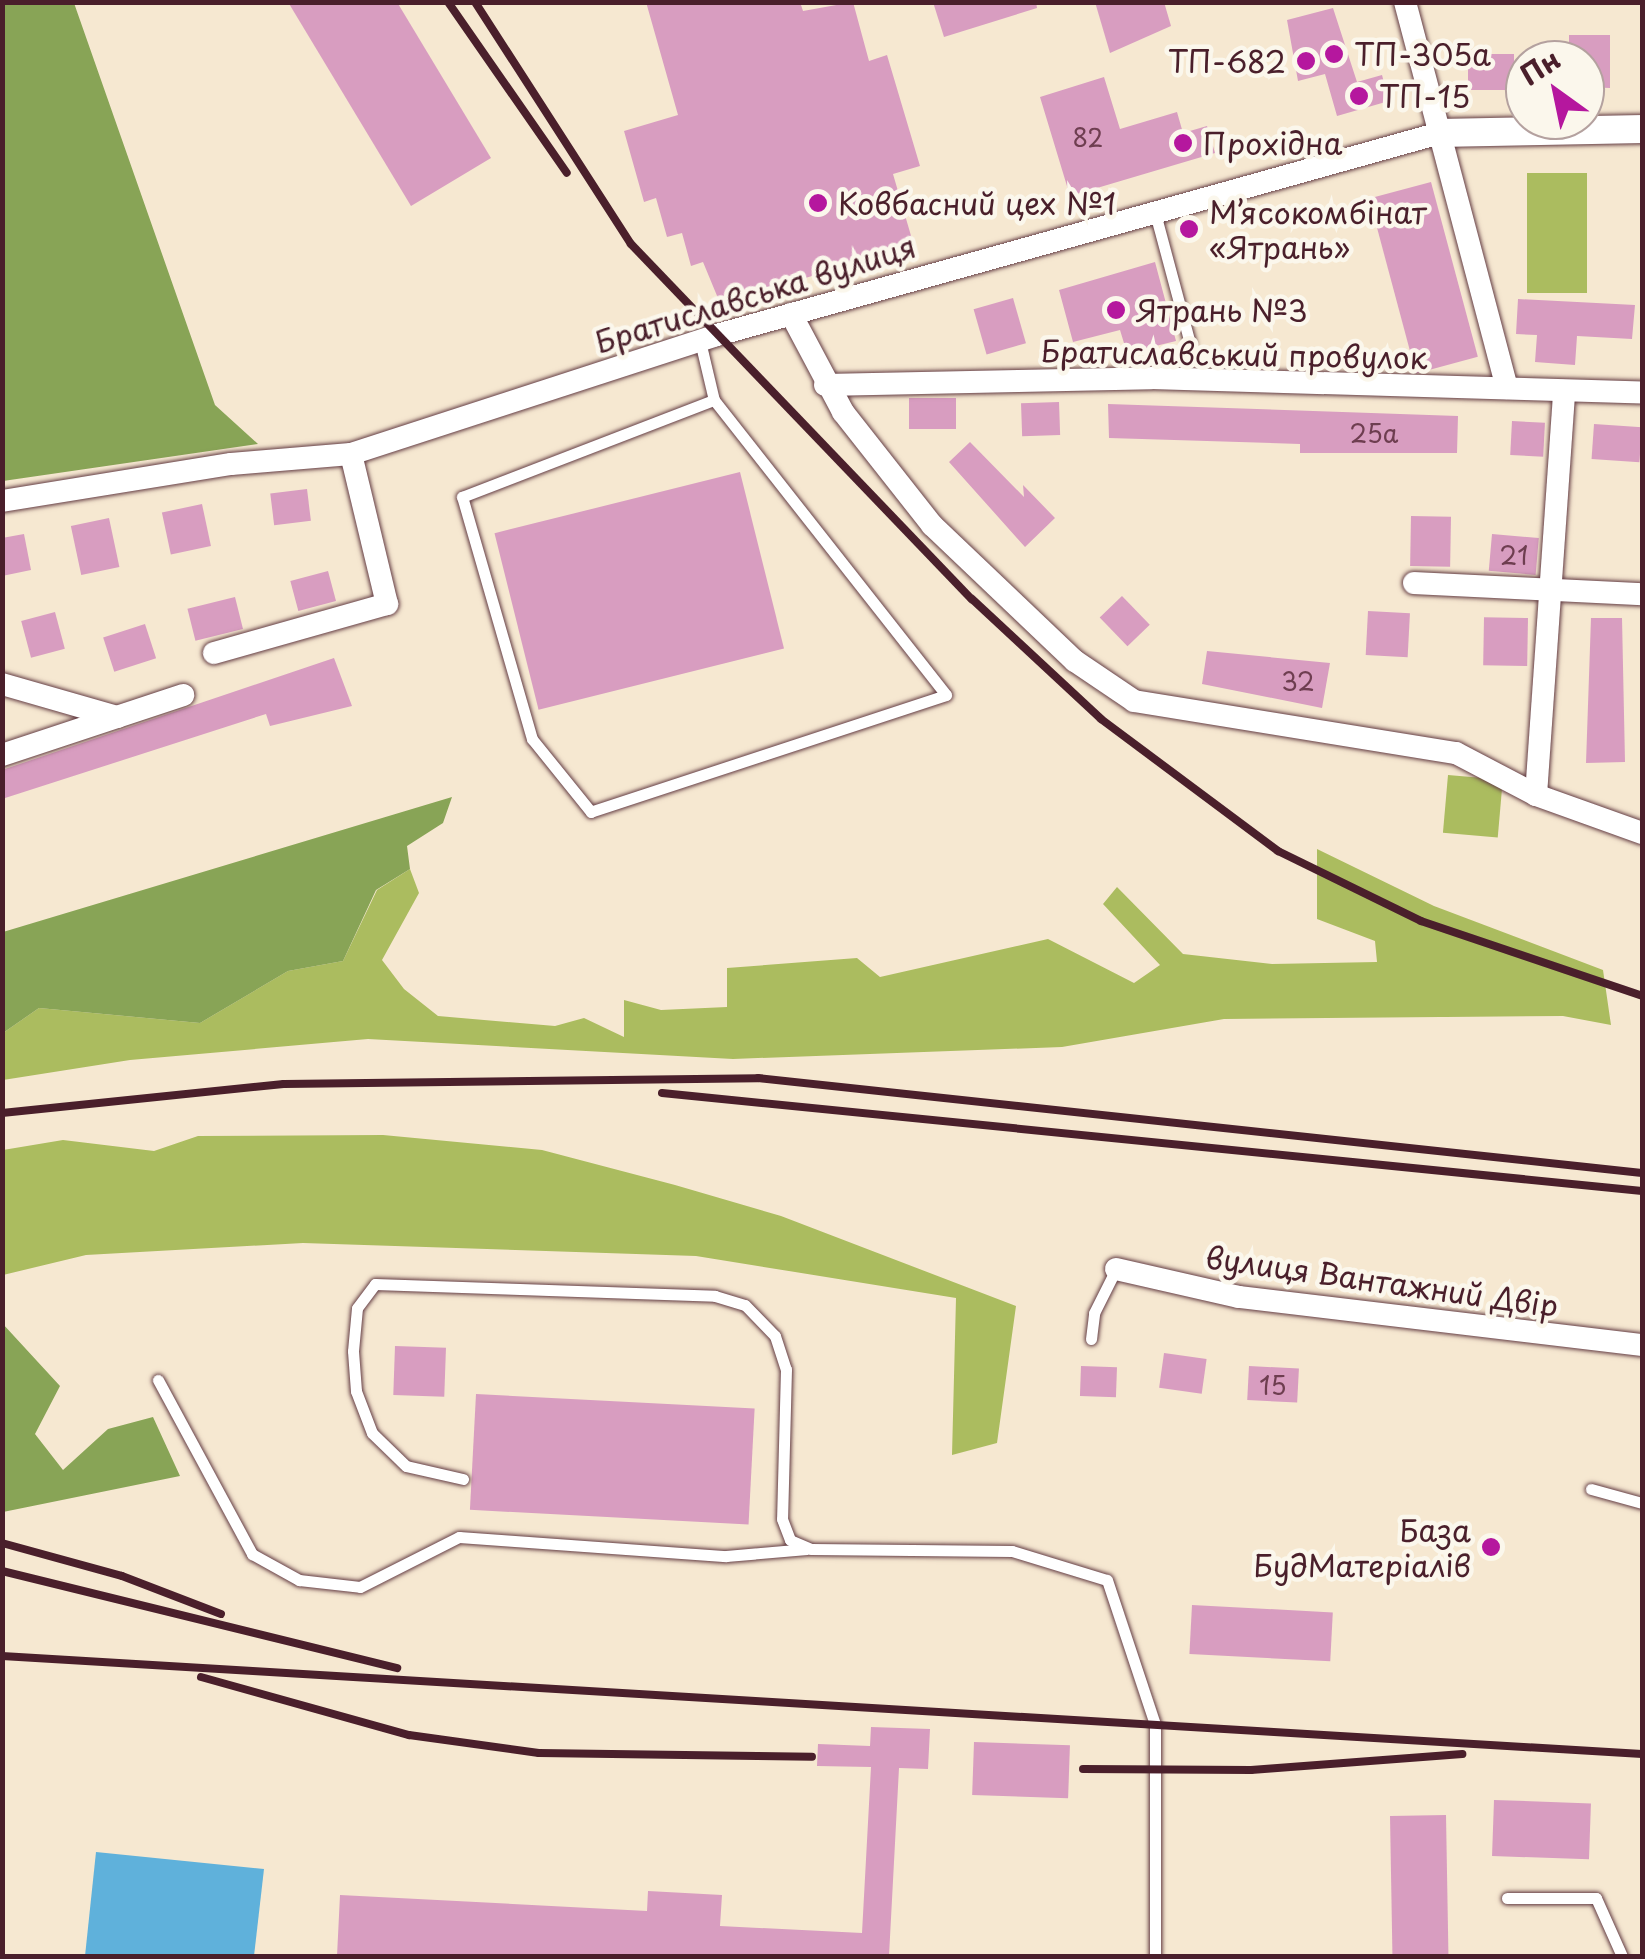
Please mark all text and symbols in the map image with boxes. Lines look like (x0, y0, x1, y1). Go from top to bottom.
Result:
place label: ТП-305а (1354, 36, 1491, 72)
text: Пн (1511, 37, 1568, 95)
north arrow (1505, 40, 1605, 140)
place label: ТП-682 (1168, 43, 1286, 79)
marker: ТП-305а (1323, 43, 1345, 65)
marker: ТП-682 (1295, 50, 1317, 72)
place label: ТП-15 (1379, 78, 1470, 114)
marker: ТП-15 (1348, 85, 1370, 107)
house number: 82 (1072, 122, 1104, 152)
place label: Прохідна (1203, 125, 1342, 161)
marker: Прохідна (1172, 132, 1194, 154)
place label: Ковбасний цех №1 (838, 185, 1118, 221)
marker: Ковбасний цех №1 (807, 192, 829, 214)
place label: М’ясокомбінат «Ятрань» (1209, 194, 1426, 264)
marker: М’ясокомбінат «Ятрань» (1178, 218, 1200, 240)
street label: Братиславська вулиця (589, 228, 921, 360)
place label: Ятрань №3 (1136, 292, 1309, 328)
marker: Ятрань №3 (1105, 299, 1127, 321)
street label: Братиславський провулок (1040, 333, 1428, 375)
house number: 25а (1350, 418, 1398, 448)
house number: 21 (1500, 540, 1528, 570)
house number: 32 (1281, 666, 1315, 696)
street label: вулиця Вантажний Двір (1202, 1238, 1562, 1324)
house number: 15 (1259, 1370, 1287, 1400)
place label: База БудМатеріалів (1254, 1512, 1471, 1582)
marker: База БудМатеріалів (1480, 1536, 1502, 1558)

